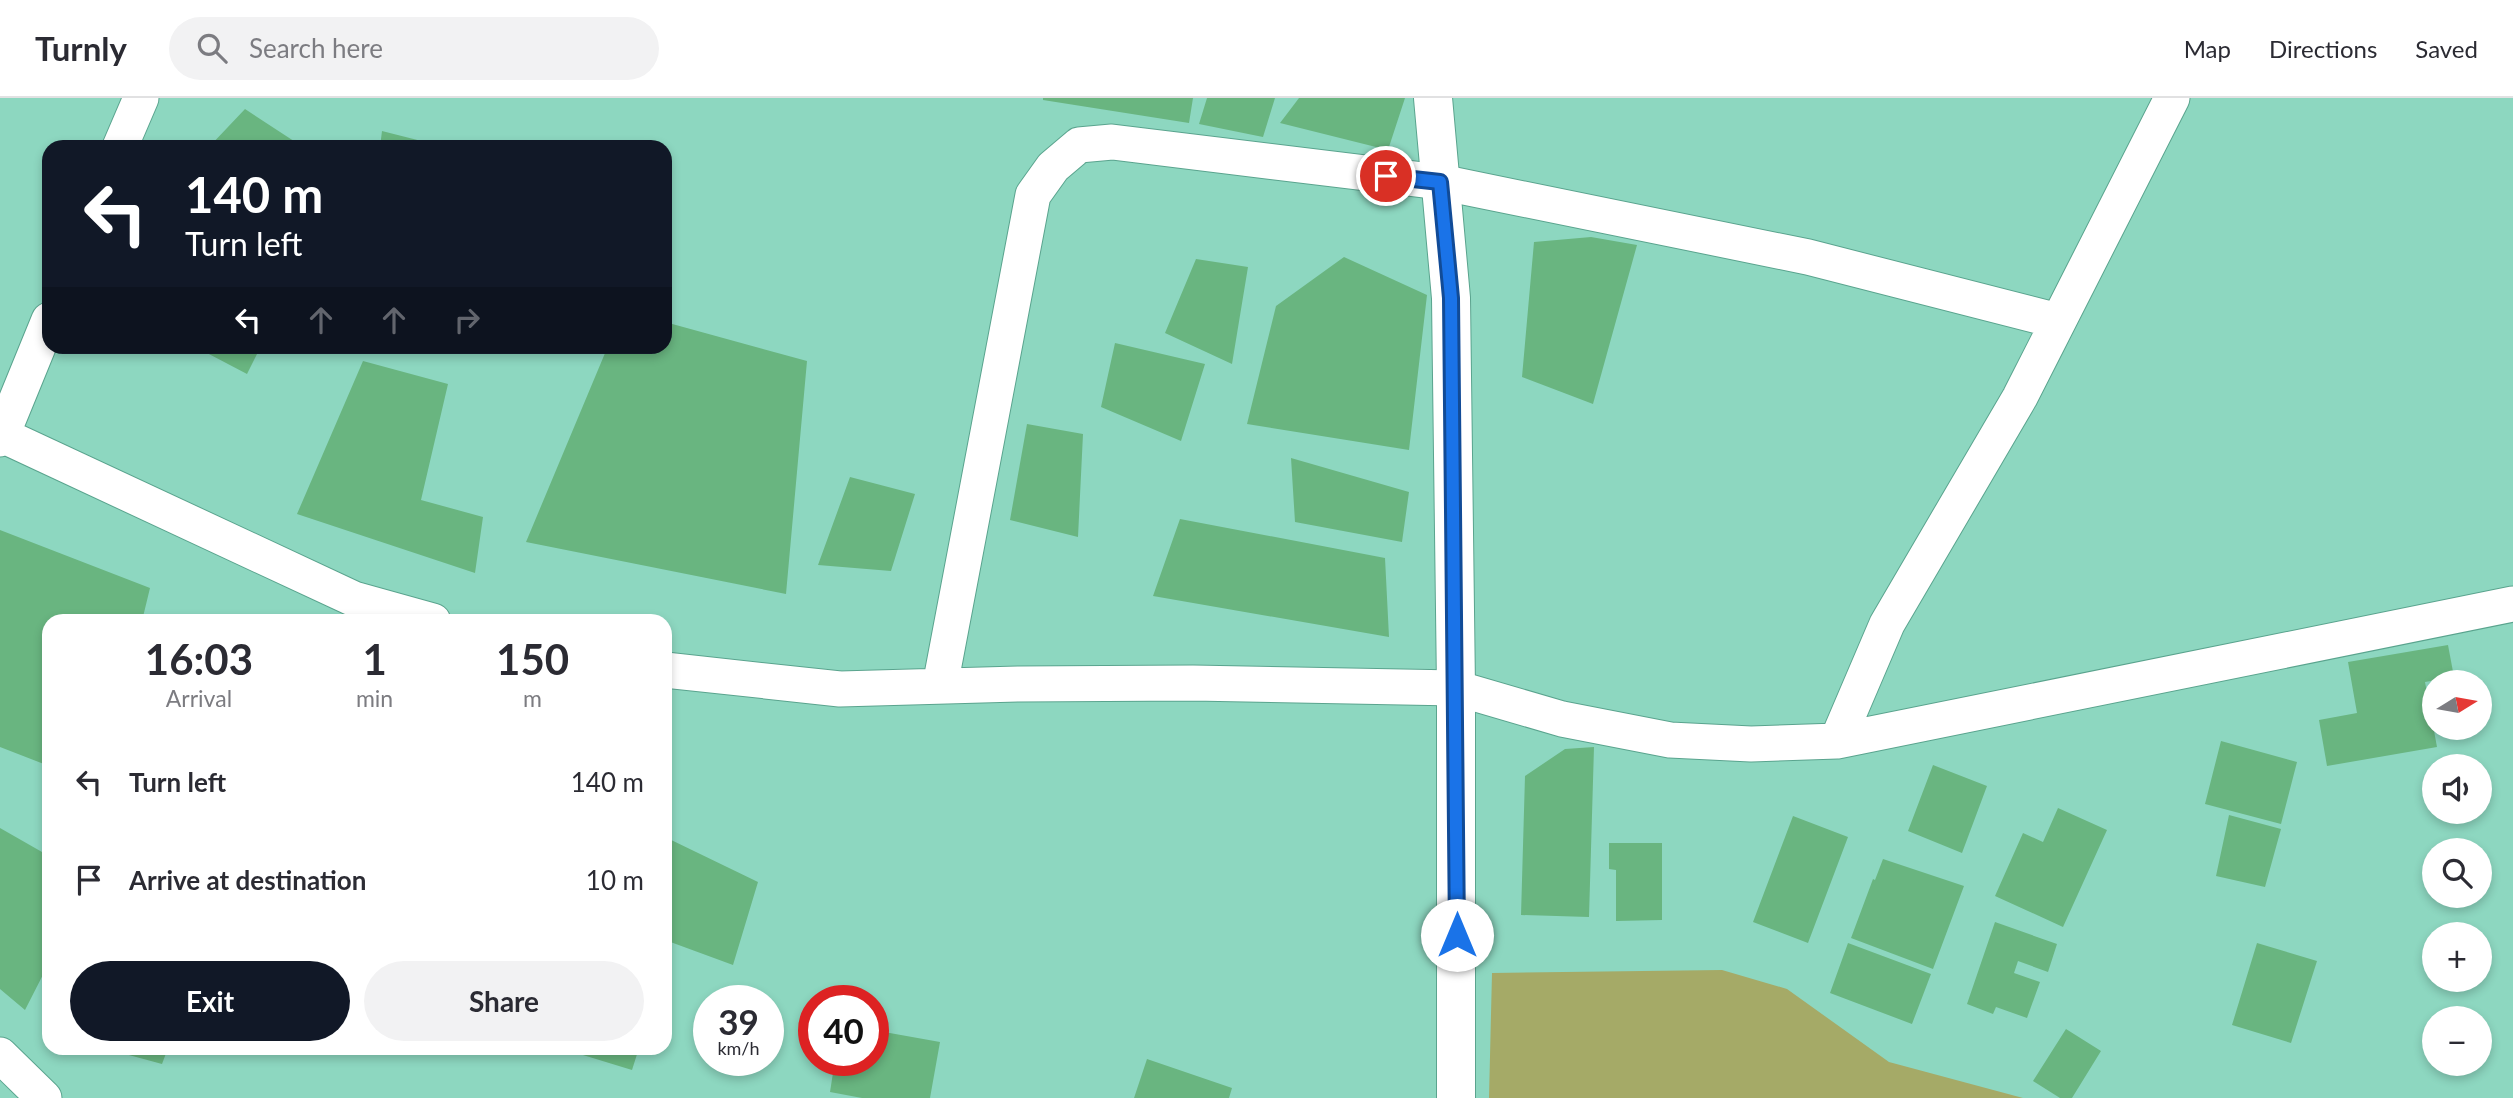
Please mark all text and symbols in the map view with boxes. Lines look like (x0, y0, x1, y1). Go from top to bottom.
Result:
search box (169, 17, 659, 80)
text: Turnly (35, 28, 127, 68)
icon: search (193, 29, 231, 67)
text: Search here (249, 32, 383, 64)
text: Map (2184, 34, 2231, 63)
text: Directions (2269, 34, 2377, 63)
text: Saved (2415, 34, 2478, 63)
pin (1356, 146, 1416, 206)
icon: arrive (1367, 157, 1405, 195)
text: 140 m (185, 165, 323, 223)
icon: left (70, 168, 161, 259)
text: Turn left (185, 224, 302, 263)
icon: left (229, 301, 267, 339)
icon: ahead (302, 301, 340, 339)
icon: ahead (375, 301, 413, 339)
icon: right (448, 301, 486, 339)
text: 16:03 (145, 634, 253, 684)
text: 1 (362, 634, 387, 684)
text: 150 (496, 634, 569, 684)
north arrow (2422, 670, 2492, 740)
map controls (2422, 670, 2492, 1076)
text: Arrival (166, 684, 232, 712)
text: min (356, 684, 393, 712)
text: m (523, 684, 542, 712)
button: sound (2422, 754, 2492, 824)
icon: left (70, 763, 108, 801)
text: Turn left (129, 766, 226, 798)
text: 140 m (571, 766, 644, 798)
button: search (2422, 838, 2492, 908)
icon: arrive (70, 861, 108, 899)
text: Arrive at destination (129, 864, 366, 896)
text: 10 m (586, 864, 644, 896)
position arrow (1420, 898, 1494, 972)
button: + (2422, 922, 2492, 992)
button: Exit (70, 961, 350, 1041)
button: Share (364, 961, 644, 1041)
speed limit sign: 40 (798, 985, 889, 1076)
text: 39 (718, 1000, 759, 1042)
button: − (2422, 1006, 2492, 1076)
text: km/h (717, 1037, 760, 1059)

